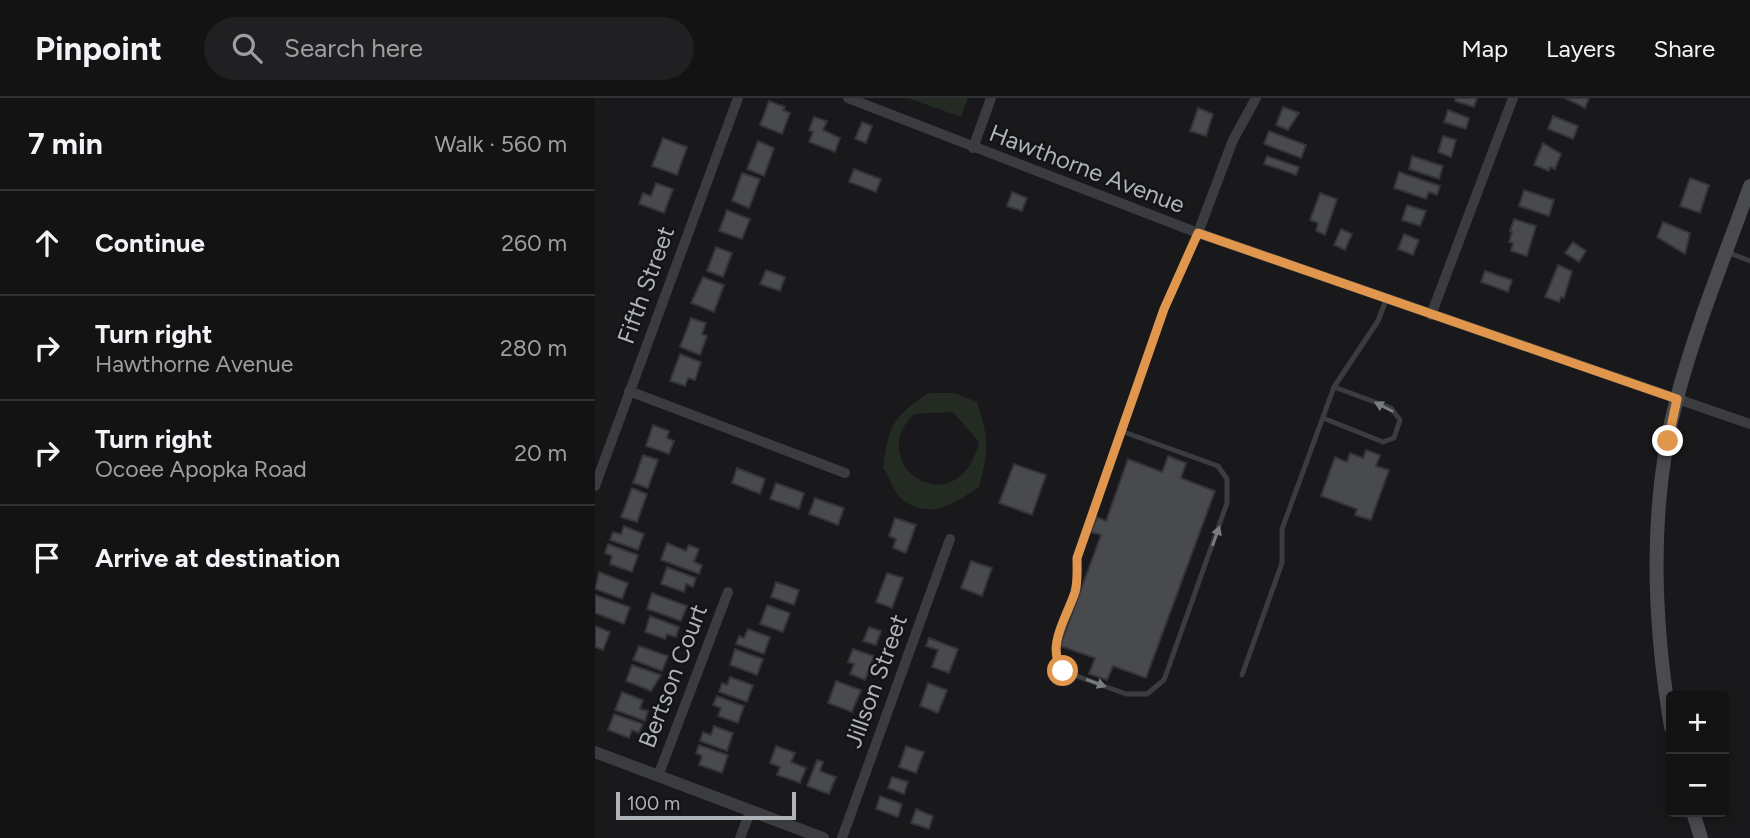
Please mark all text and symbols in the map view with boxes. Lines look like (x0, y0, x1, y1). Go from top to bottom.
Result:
search box (204, 17, 694, 80)
text: Pinpoint (35, 29, 162, 68)
icon: search (228, 29, 266, 67)
text: Search here (284, 32, 423, 64)
text: Map (1461, 34, 1508, 63)
text: Layers (1546, 34, 1615, 63)
text: Share (1653, 34, 1715, 63)
street label: Hawthorne Avenue (985, 118, 1189, 219)
text: 7 min (28, 125, 103, 162)
text: Walk · 560 m (434, 130, 567, 158)
street label: Fifth Street (611, 222, 680, 348)
icon: ahead (28, 224, 66, 262)
text: Continue (95, 227, 205, 259)
text: 260 m (501, 229, 567, 257)
text: Turn right (95, 318, 212, 350)
icon: right (28, 329, 66, 367)
text: 280 m (500, 334, 567, 362)
text: Hawthorne Avenue (95, 350, 293, 378)
one-way arrow (1374, 402, 1394, 413)
text: Turn right (95, 423, 212, 455)
route end (1652, 425, 1683, 456)
icon: right (28, 434, 66, 472)
text: 20 m (514, 439, 567, 467)
text: Ocoee Apopka Road (95, 455, 307, 483)
one-way arrow (1210, 525, 1221, 546)
icon: arrive (28, 539, 66, 577)
text: Arrive at destination (95, 542, 340, 574)
street label: Bertson Court (632, 600, 713, 752)
street label: Jillson Street (838, 610, 913, 752)
route start (1047, 655, 1078, 686)
one-way arrow (1086, 678, 1107, 689)
map controls (1666, 691, 1729, 817)
button: + (1666, 691, 1729, 754)
button: − (1666, 754, 1729, 817)
scale bar (616, 789, 796, 821)
text: 100 m (627, 792, 680, 815)

